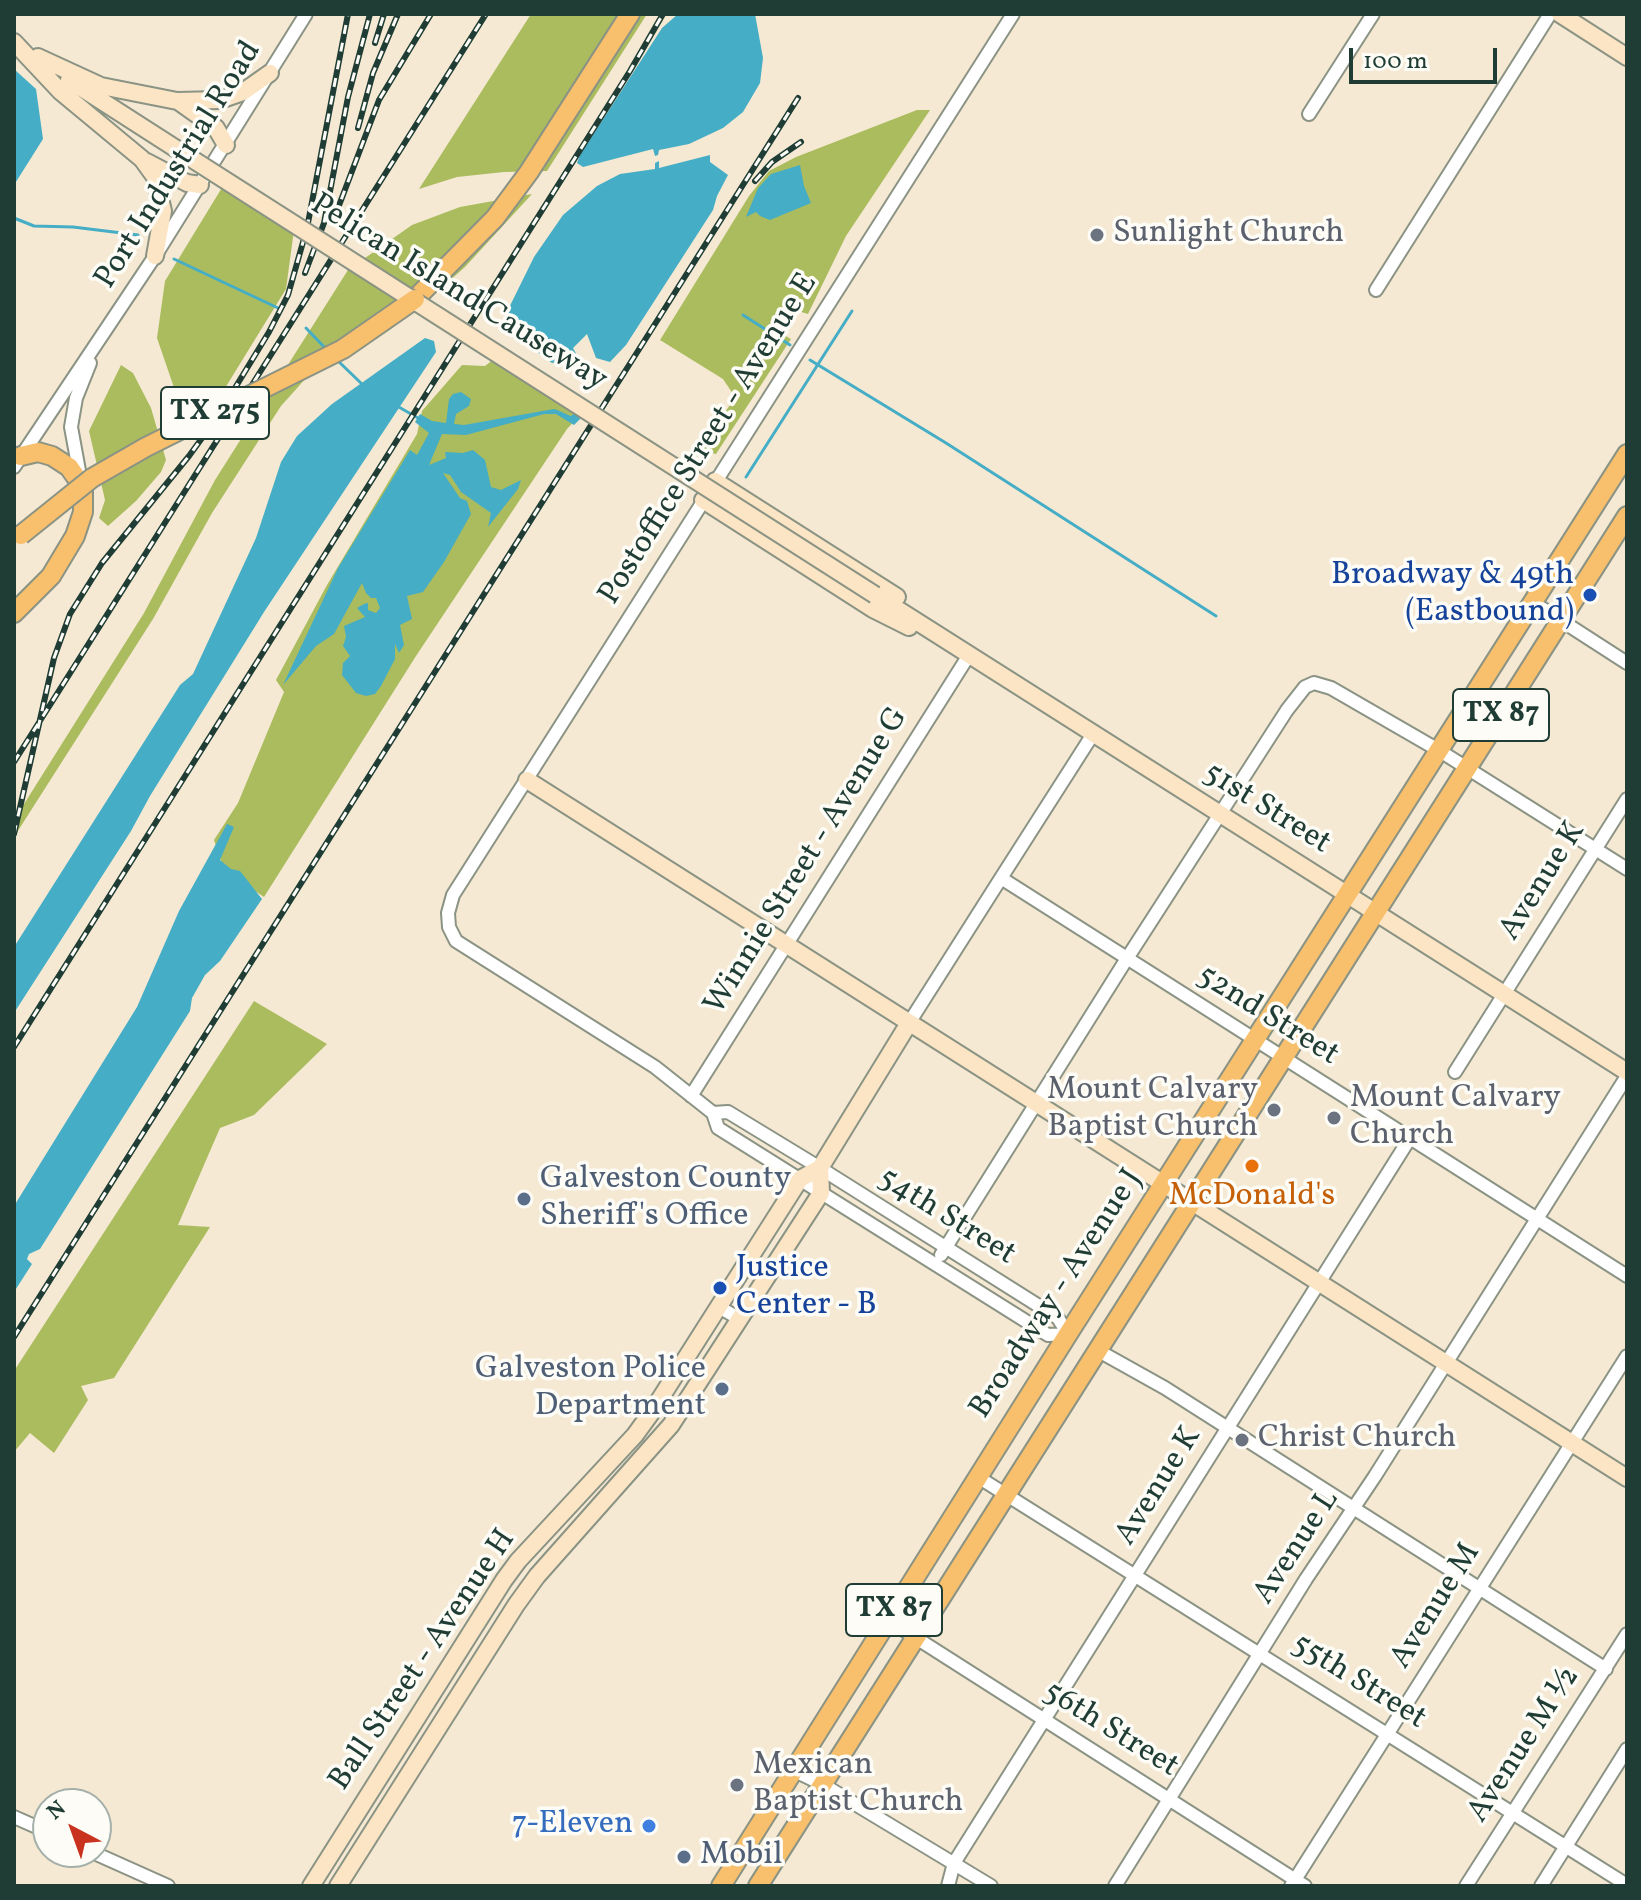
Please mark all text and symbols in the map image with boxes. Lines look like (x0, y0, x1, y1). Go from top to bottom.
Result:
scale bar (1353, 32, 1501, 82)
street label: Port Industrial Road (88, 35, 272, 297)
text: 100 m (1363, 45, 1428, 79)
street label: Pelican Island Causeway (303, 187, 613, 401)
place label: Sunlight Church (1113, 216, 1344, 254)
marker: Sunlight Church (1088, 226, 1106, 244)
street label: Postoffice Street - Avenue E (592, 267, 828, 613)
road number: TX 275 (161, 387, 269, 439)
place label: Broadway & 49th (Eastbound) (1331, 558, 1574, 633)
marker: Broadway & 49th (Eastbound) (1581, 586, 1599, 604)
road number: TX 87 (1453, 689, 1549, 741)
street label: Winnie Street - Avenue G (698, 701, 918, 1023)
street label: 51st Street (1195, 756, 1337, 864)
street label: Avenue K (1493, 816, 1595, 948)
street label: 52nd Street (1189, 958, 1345, 1076)
place label: Mount Calvary Baptist Church (1047, 1073, 1258, 1148)
place label: Mount Calvary Church (1350, 1081, 1561, 1156)
marker: Mount Calvary Baptist Church (1265, 1101, 1283, 1119)
marker: Mount Calvary Church (1325, 1109, 1343, 1127)
marker: McDonald's (1243, 1157, 1261, 1175)
street label: 54th Street (870, 1161, 1022, 1275)
place label: Galveston County Sheriff's Office (540, 1162, 791, 1237)
street label: Broadway - Avenue J (963, 1163, 1153, 1427)
place label: McDonald's (1169, 1179, 1335, 1217)
marker: Galveston County Sheriff's Office (515, 1190, 533, 1208)
place label: Justice Center - B (736, 1251, 877, 1326)
marker: Justice Center - B (711, 1279, 729, 1297)
place label: Galveston Police Department (475, 1352, 706, 1427)
marker: Galveston Police Department (713, 1380, 731, 1398)
street label: Avenue K (1109, 1421, 1211, 1553)
place label: Christ Church (1258, 1421, 1456, 1459)
marker: Christ Church (1233, 1431, 1251, 1449)
street label: Avenue L (1247, 1483, 1349, 1613)
street label: Ball Street - Avenue H (322, 1523, 526, 1799)
street label: Avenue M (1383, 1537, 1491, 1677)
road number: TX 87 (846, 1584, 942, 1636)
street label: 55th Street (1284, 1627, 1432, 1739)
street label: Avenue M ½ (1461, 1661, 1589, 1831)
street label: 56th Street (1035, 1674, 1185, 1788)
place label: Mexican Baptist Church (753, 1748, 963, 1823)
marker: Mexican Baptist Church (728, 1776, 746, 1794)
north arrow (32, 1788, 112, 1868)
text: N (41, 1794, 73, 1828)
place label: 7-Eleven (512, 1807, 633, 1845)
marker: 7-Eleven (640, 1817, 658, 1835)
place label: Mobil (700, 1838, 783, 1876)
marker: Mobil (675, 1848, 693, 1866)

